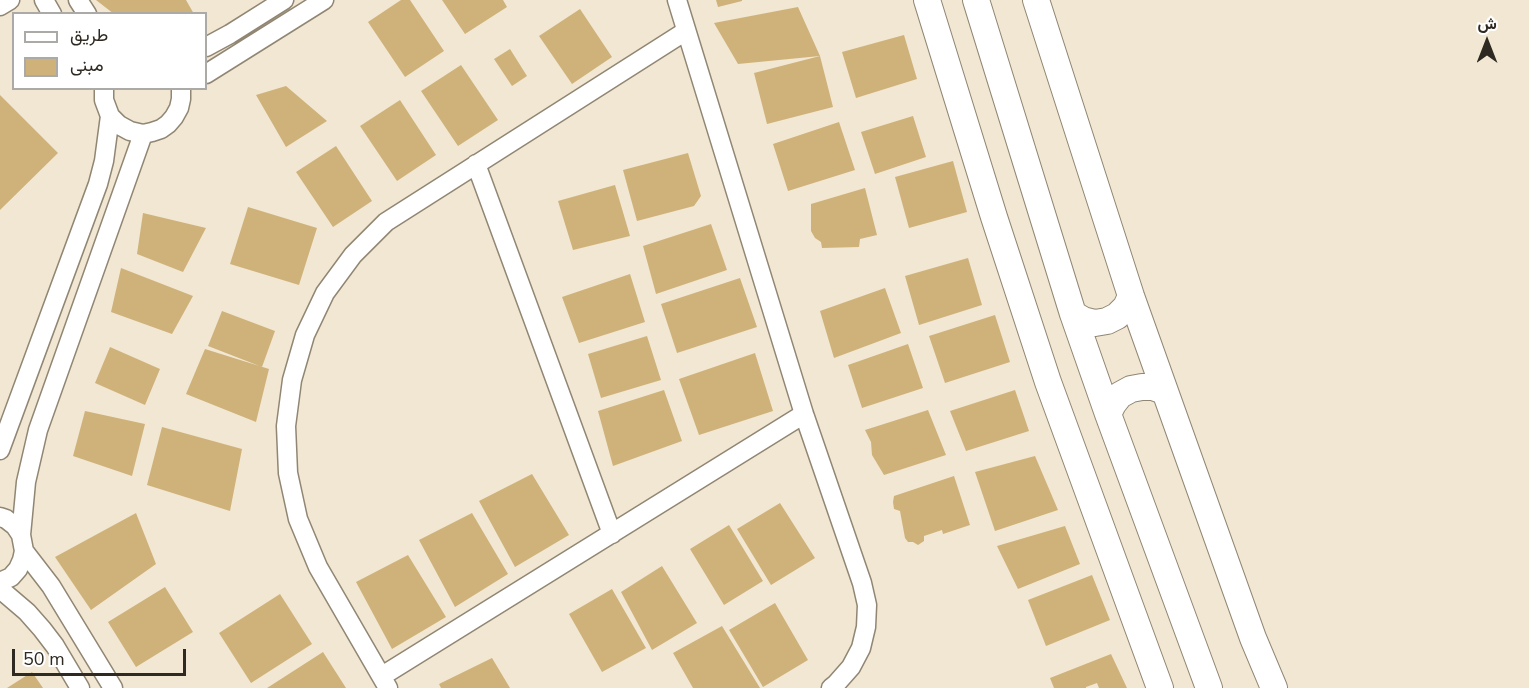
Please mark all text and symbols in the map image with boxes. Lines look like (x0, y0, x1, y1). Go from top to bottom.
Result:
legend (12, 12, 207, 90)
north arrow (1457, 12, 1517, 72)
text: ش (1477, 13, 1497, 35)
text: طريق (70, 23, 108, 47)
text: مبنى (70, 53, 104, 77)
scale bar (15, 637, 189, 675)
text: 50 m (23, 647, 65, 671)

